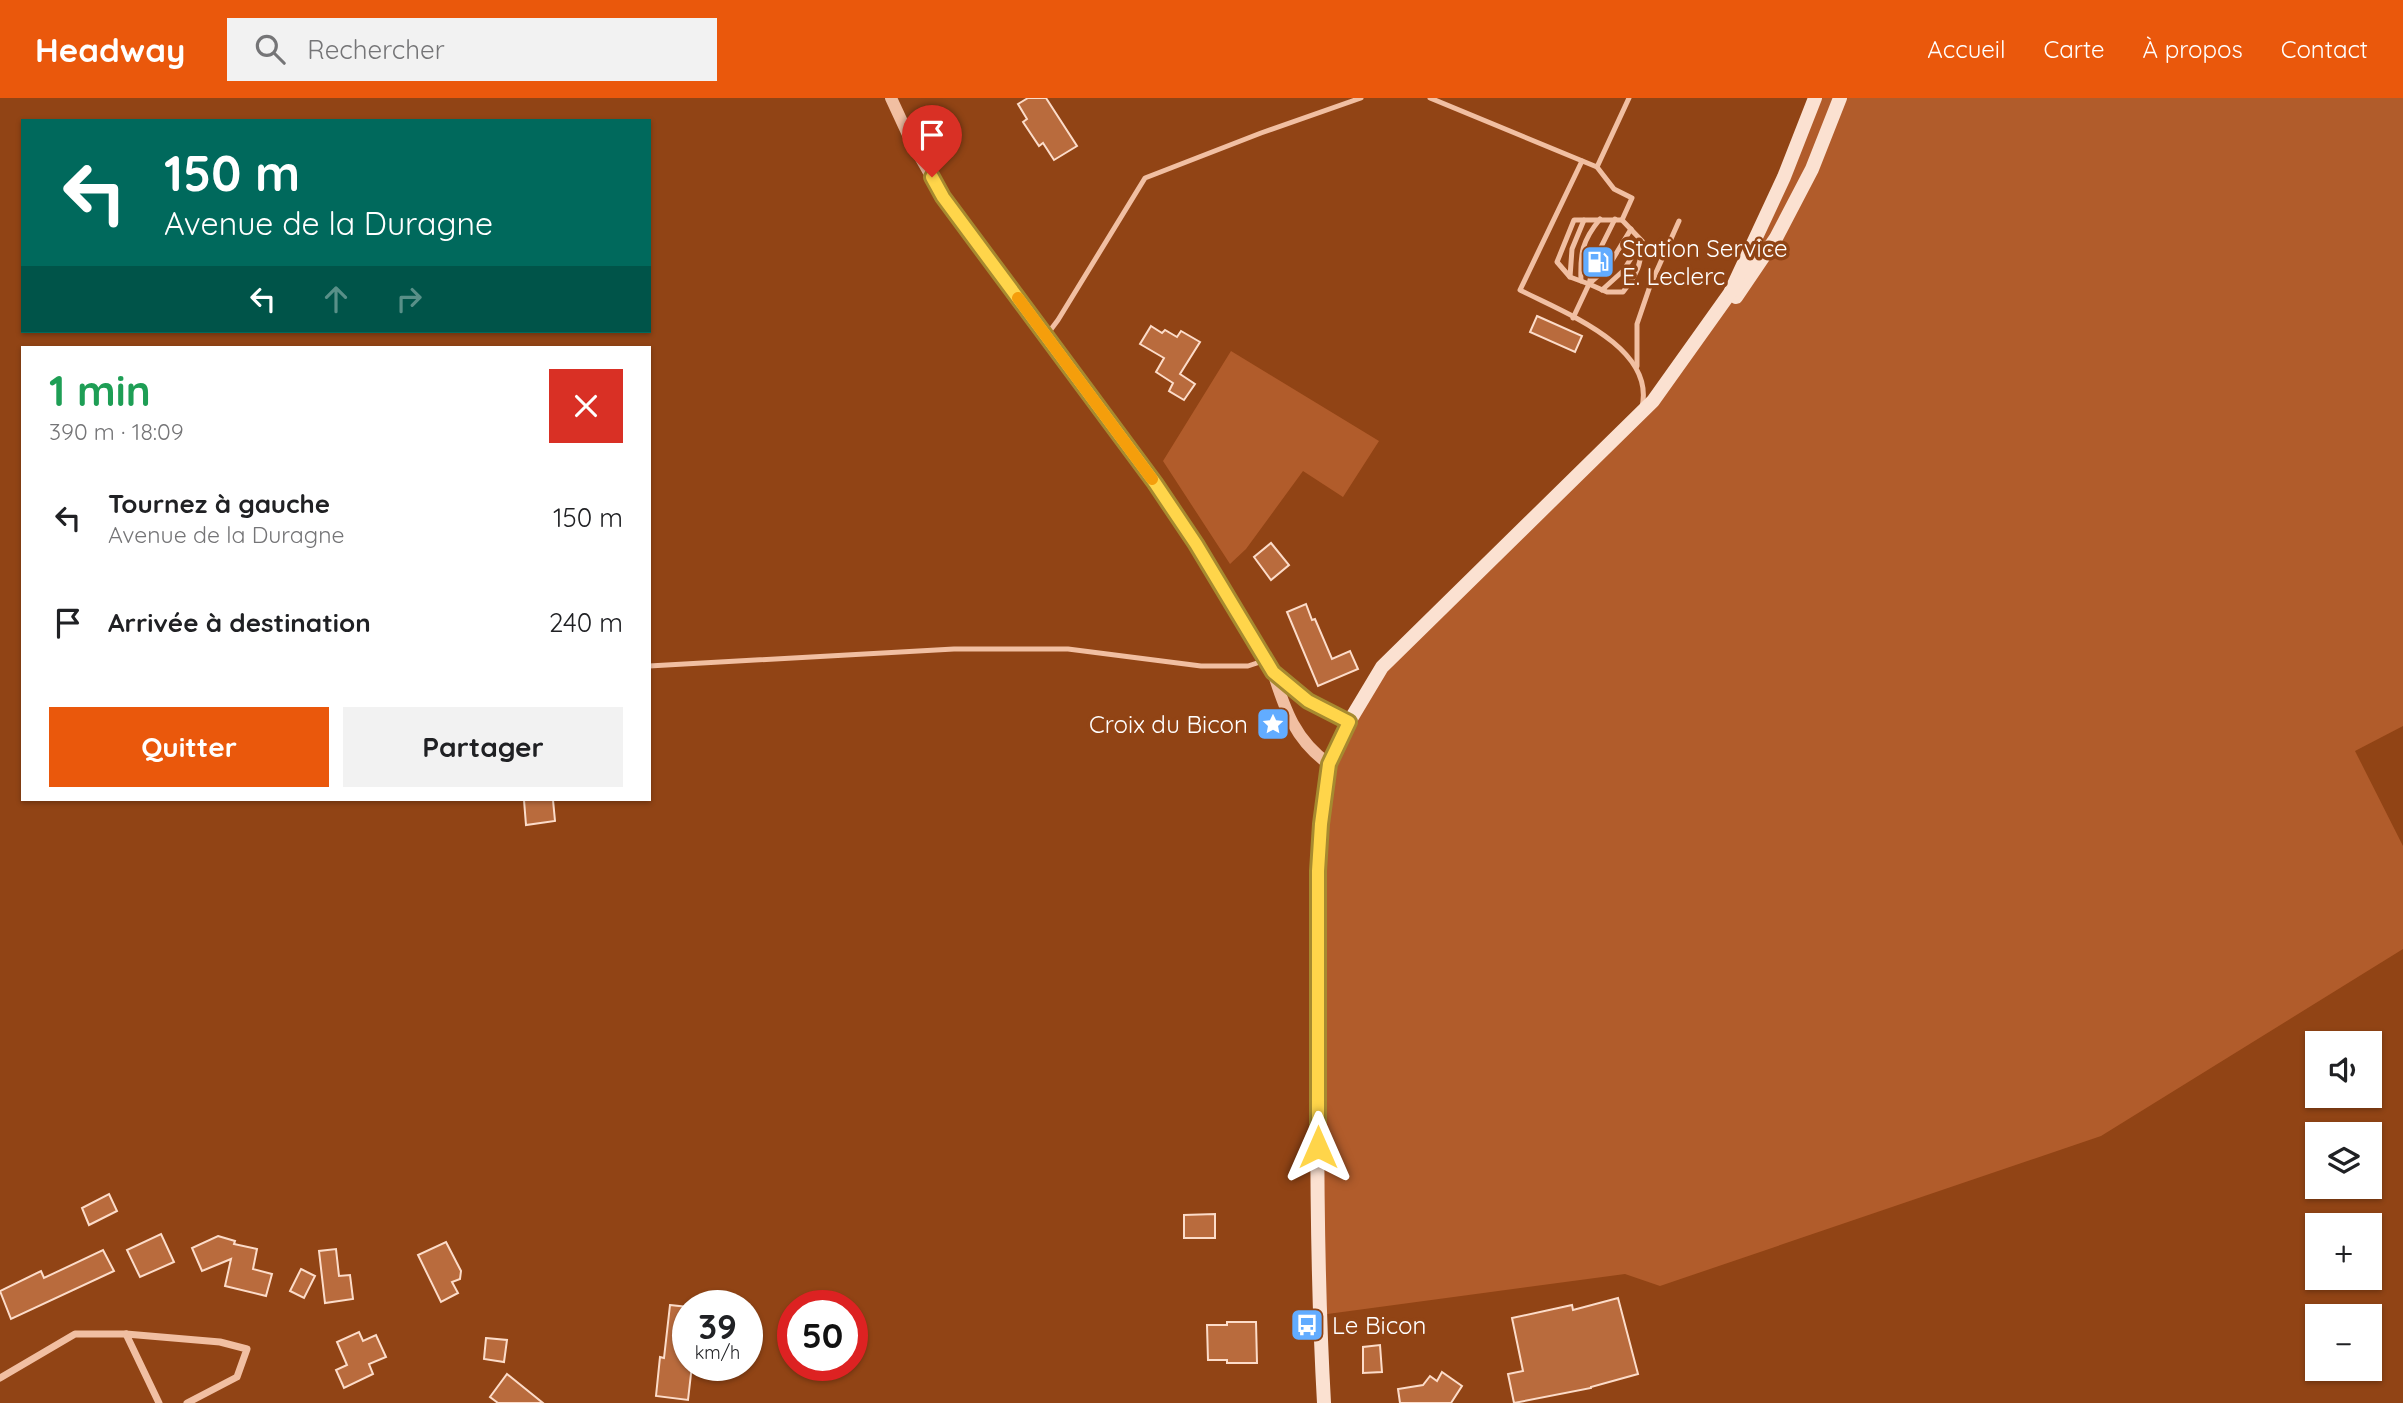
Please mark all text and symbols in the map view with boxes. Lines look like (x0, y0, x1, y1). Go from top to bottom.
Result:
search box (227, 18, 717, 81)
text: Headway (35, 29, 185, 70)
icon: search (251, 30, 289, 68)
text: Rechercher (307, 33, 445, 66)
text: Accueil (1927, 34, 2006, 64)
text: Carte (2044, 34, 2105, 64)
text: À propos (2143, 34, 2243, 64)
text: Contact (2281, 34, 2368, 64)
pin (902, 105, 962, 177)
icon: arrive (913, 116, 951, 154)
text: 150 m (164, 142, 300, 203)
icon: left (49, 147, 140, 238)
text: Avenue de la Duragne (164, 203, 493, 243)
place label: Station Service E. Leclerc (1622, 233, 1788, 291)
fuel station icon: Station Service E. Leclerc (1579, 243, 1617, 281)
icon: left (244, 280, 282, 318)
icon: ahead (317, 280, 355, 318)
icon: right (390, 280, 428, 318)
text: 1 min (49, 364, 151, 417)
button: close (549, 369, 623, 443)
text: 390 m · 18:09 (49, 417, 184, 446)
text: Tournez à gauche (108, 487, 330, 520)
icon: left (49, 499, 87, 537)
text: 150 m (553, 501, 623, 534)
text: Avenue de la Duragne (108, 520, 344, 549)
icon: arrive (49, 604, 87, 642)
text: Arrivée à destination (108, 606, 371, 639)
text: 240 m (549, 606, 623, 639)
place icon: Croix du Bicon (1254, 705, 1292, 743)
button: Quitter (49, 707, 329, 787)
button: Partager (343, 707, 623, 787)
place label: Croix du Bicon (1089, 709, 1248, 739)
map controls (2305, 1031, 2382, 1381)
button: sound (2305, 1031, 2382, 1108)
position arrow (1281, 1110, 1355, 1184)
button: layers (2305, 1122, 2382, 1199)
button: + (2305, 1213, 2382, 1290)
speed limit sign: 50 (777, 1290, 868, 1381)
text: 39 (698, 1304, 737, 1348)
button: − (2305, 1304, 2382, 1381)
bus stop icon: Le Bicon (1288, 1306, 1326, 1344)
place label: Le Bicon (1332, 1310, 1426, 1340)
text: km/h (695, 1341, 740, 1364)

